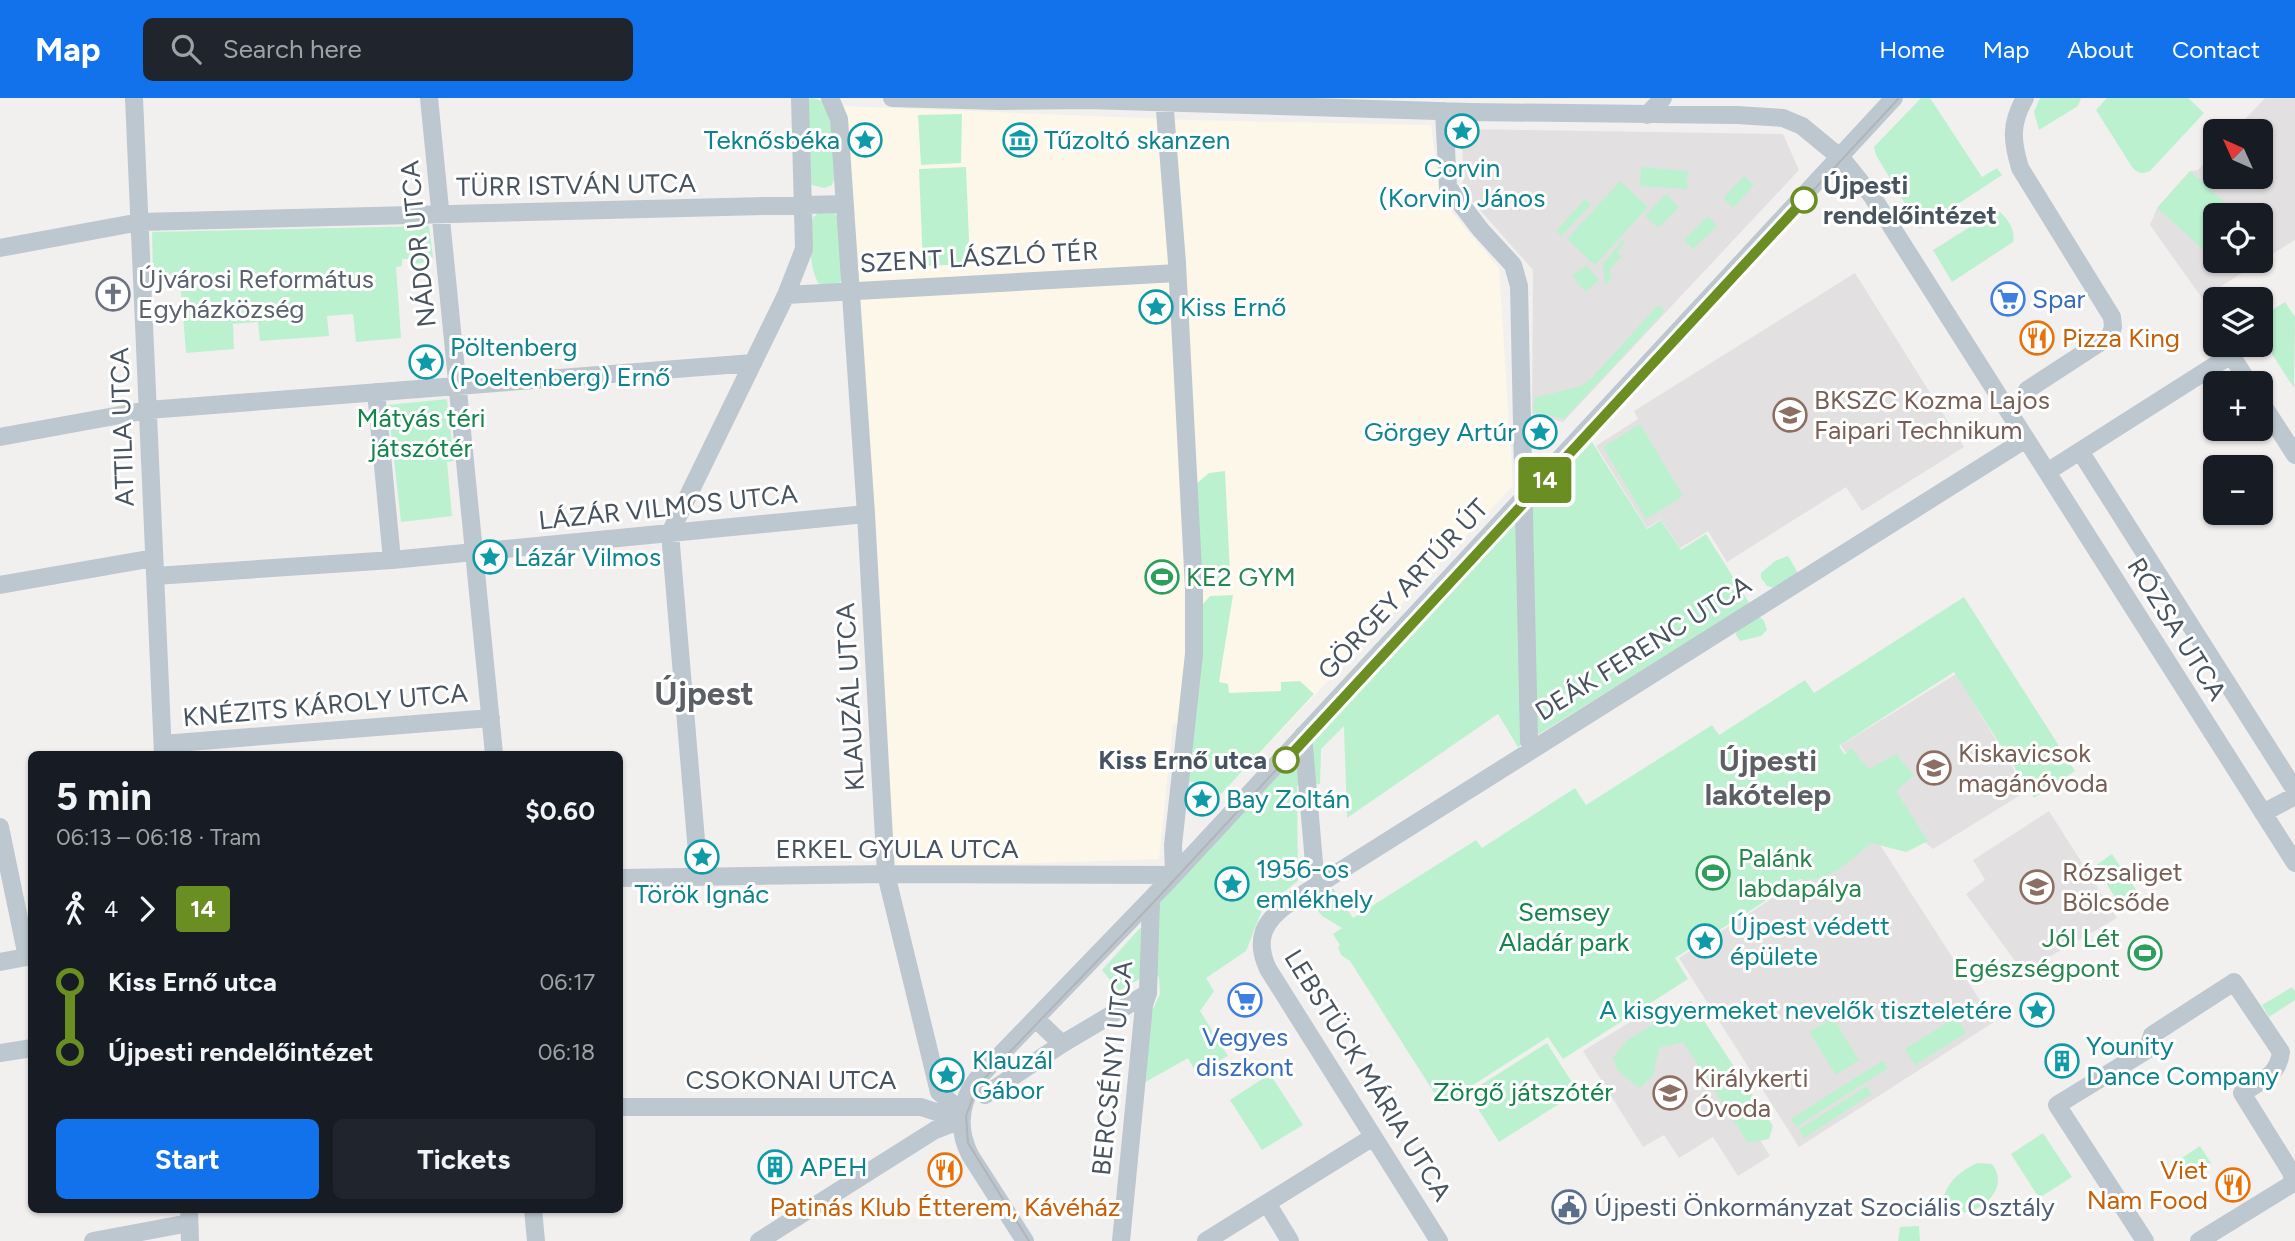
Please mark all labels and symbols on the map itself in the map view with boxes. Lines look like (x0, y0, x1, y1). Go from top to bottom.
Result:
place icon: Corvin (Korvin) János (1443, 112, 1481, 150)
north arrow (2203, 119, 2273, 189)
place icon: Teknősbéka (846, 121, 884, 159)
museum icon: Tűzoltó skanzen (1001, 121, 1039, 159)
place label: Teknősbéka (704, 124, 840, 156)
place label: Tűzoltó skanzen (1044, 124, 1230, 156)
place label: Corvin (Korvin) János (1379, 152, 1545, 214)
street label: NÁDOR UTCA (393, 159, 443, 329)
street label: TÜRR ISTVÁN UTCA (456, 167, 697, 203)
place label: Újpesti rendelőintézet (1823, 169, 1997, 231)
marker: Újpesti rendelőintézet (1791, 187, 1817, 213)
street label: SZENT LÁSZLÓ TÉR (859, 235, 1099, 279)
place label: Újvárosi Református Egyházközség (138, 263, 374, 325)
church icon: Újvárosi Református Egyházközség (94, 275, 132, 313)
supermarket icon: Spar (1989, 280, 2027, 318)
place label: Spar (2032, 283, 2086, 315)
place icon: Kiss Ernő (1137, 288, 1175, 326)
place label: Kiss Ernő (1180, 291, 1286, 323)
restaurant icon: Pizza King (2018, 319, 2056, 357)
place label: Pizza King (2062, 322, 2180, 354)
place label: Pöltenberg (Poeltenberg) Ernő (450, 331, 670, 393)
place icon: Pöltenberg (Poeltenberg) Ernő (407, 343, 445, 381)
street label: ATTILA UTCA (103, 346, 141, 507)
place label: BKSZC Kozma Lajos Faipari Technikum (1814, 384, 2050, 446)
school or university icon: BKSZC Kozma Lajos Faipari Technikum (1771, 396, 1809, 434)
park label: Mátyás téri játszótér (356, 402, 486, 464)
place icon: Görgey Artúr (1521, 413, 1559, 451)
place label: Görgey Artúr (1364, 416, 1516, 448)
line badge: 14 (1514, 457, 1576, 503)
street label: LÁZÁR VILMOS UTCA (537, 477, 799, 537)
street label: GÖRGEY ARTÚR ÚT (1311, 492, 1495, 686)
place icon: Lázár Vilmos (471, 538, 509, 576)
place label: Lázár Vilmos (514, 541, 661, 573)
street label: RÓZSA UTCA (2121, 552, 2234, 706)
sports icon: KE2 GYM (1143, 558, 1181, 596)
place label: KE2 GYM (1186, 561, 1296, 593)
street label: DEÁK FERENC UTCA (1529, 568, 1757, 727)
street label: KLAUZÁL UTCA (829, 602, 871, 792)
district label: Újpest (654, 674, 754, 713)
street label: KNÉZITS KÁROLY UTCA (181, 677, 469, 733)
place label: Kiskavicsok magánóvoda (1958, 737, 2108, 799)
district label: Újpesti lakótelep (1705, 742, 1831, 813)
place label: Kiss Ernő utca (1098, 744, 1267, 776)
marker: Kiss Ernő utca (1273, 747, 1299, 773)
school or university icon: Kiskavicsok magánóvoda (1915, 749, 1953, 787)
place icon: Bay Zoltán (1183, 780, 1221, 818)
place label: Bay Zoltán (1226, 783, 1350, 815)
street label: ERKEL GYULA UTCA (775, 833, 1019, 865)
place icon: Török Ignác (683, 838, 721, 876)
place label: Palánk labdapálya (1738, 842, 1862, 904)
place label: 1956-os emlékhely (1256, 853, 1373, 915)
sports icon: Palánk labdapálya (1694, 854, 1732, 892)
place label: Rózsaliget Bölcsőde (2062, 856, 2183, 918)
place icon: 1956-os emlékhely (1213, 865, 1251, 903)
school or university icon: Rózsaliget Bölcsőde (2018, 868, 2056, 906)
place label: Török Ignác (635, 878, 769, 910)
park label: Semsey Aladár park (1499, 896, 1630, 958)
place label: Újpest védett épülete (1730, 910, 1890, 972)
place icon: Újpest védett épülete (1686, 922, 1724, 960)
place label: Jól Lét Egészségpont (1954, 922, 2120, 984)
sports icon: Jól Lét Egészségpont (2126, 934, 2164, 972)
street label: LEBSTÜCK MÁRIA UTCA (1278, 943, 1459, 1207)
street label: BERCSÉNYI UTCA (1085, 959, 1139, 1177)
supermarket icon: Vegyes diszkont (1226, 981, 1264, 1019)
place icon: A kisgyermeket nevelők tiszteletére (2018, 991, 2056, 1029)
place label: A kisgyermeket nevelők tiszteletére (1599, 994, 2012, 1026)
place label: Vegyes diszkont (1196, 1021, 1294, 1083)
place label: Younity Dance Company (2086, 1030, 2279, 1092)
building icon: Younity Dance Company (2043, 1042, 2081, 1080)
place label: Klauzál Gábor (972, 1044, 1053, 1106)
place icon: Klauzál Gábor (928, 1056, 966, 1094)
place label: Királykerti Óvoda (1694, 1062, 1808, 1124)
street label: CSOKONAI UTCA (686, 1064, 897, 1096)
school or university icon: Királykerti Óvoda (1651, 1074, 1689, 1112)
park label: Zörgő játszótér (1433, 1076, 1613, 1108)
building icon: APEH (756, 1148, 794, 1186)
place label: APEH (800, 1151, 868, 1183)
restaurant icon: Patinás Klub Étterem, Kávéház (926, 1151, 964, 1189)
place label: Viet Nam Food (2087, 1154, 2208, 1216)
restaurant icon: Viet Nam Food (2214, 1166, 2252, 1204)
public building icon: Újpesti Önkormányzat Szociális Osztály (1550, 1188, 1588, 1226)
place label: Patinás Klub Étterem, Kávéház (769, 1191, 1121, 1223)
place label: Újpesti Önkormányzat Szociális Osztály (1594, 1191, 2055, 1223)

